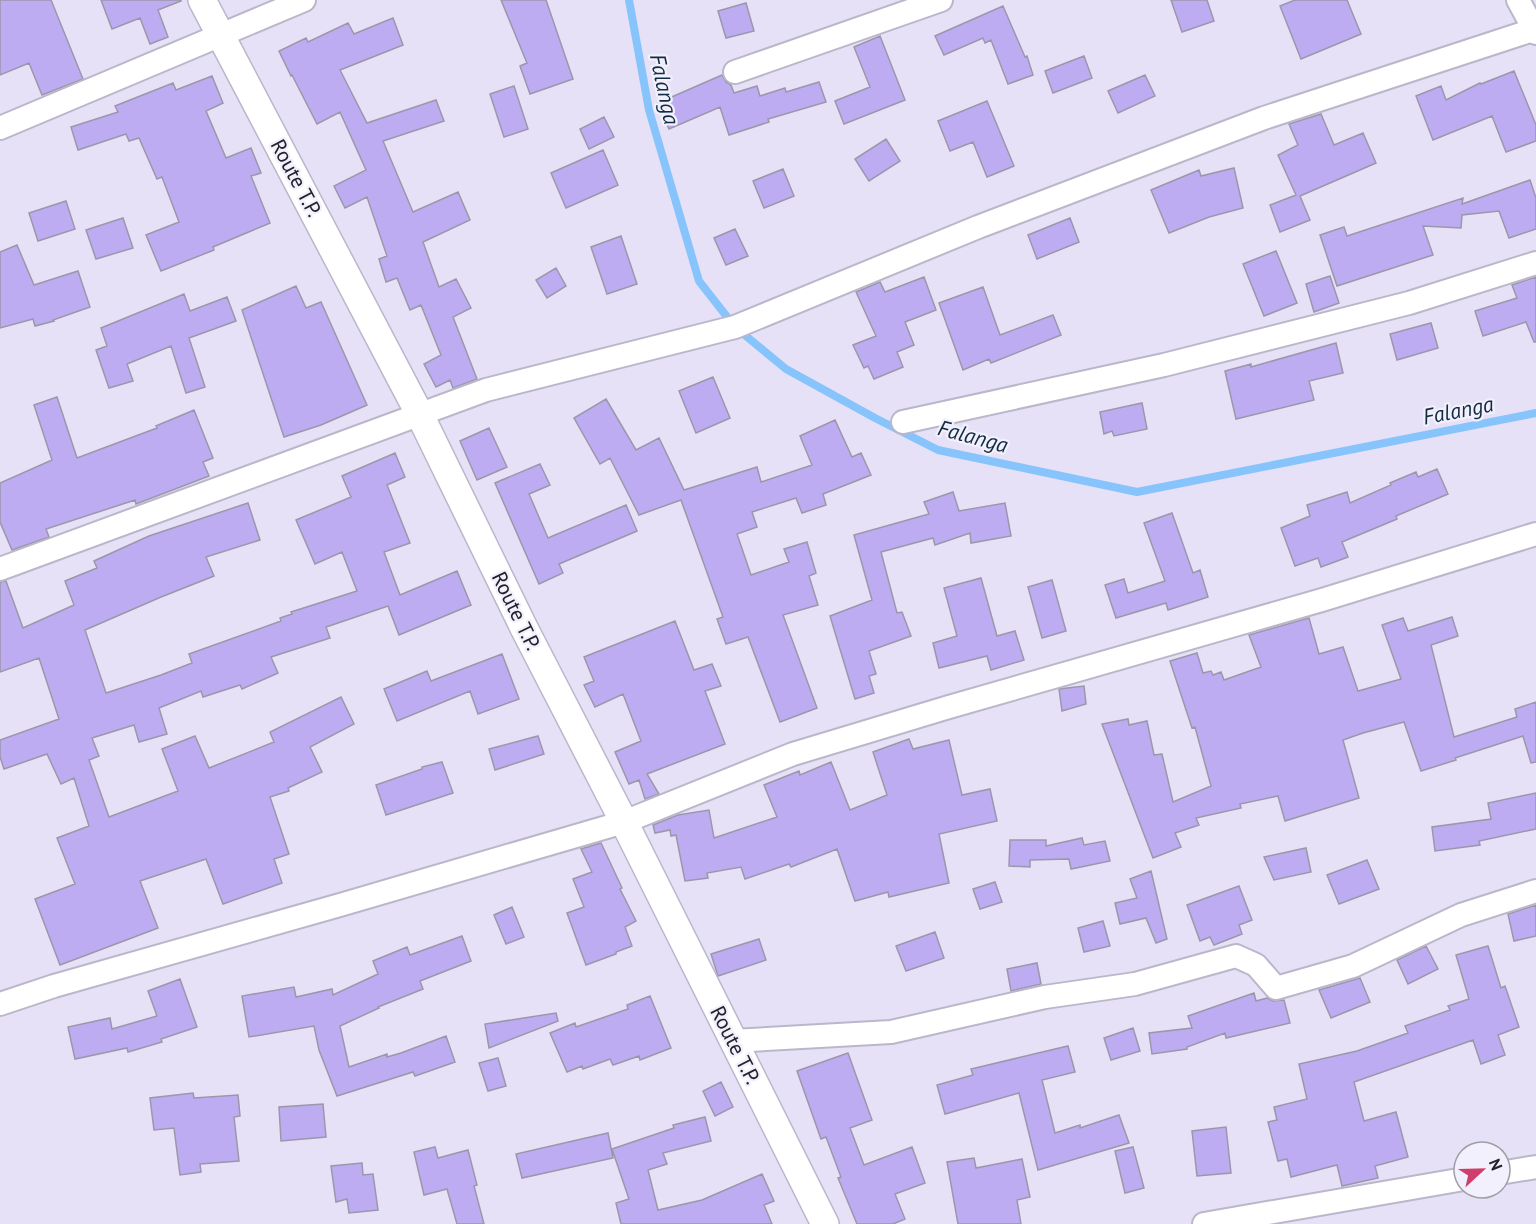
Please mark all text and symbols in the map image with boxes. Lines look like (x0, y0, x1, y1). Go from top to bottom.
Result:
water label: Falanga (644, 51, 686, 127)
street label: Route T.P. (265, 134, 328, 221)
water label: Falanga (1420, 389, 1496, 431)
water label: Falanga (935, 413, 1011, 459)
street label: Route T.P. (486, 567, 547, 654)
street label: Route T.P. (704, 1001, 767, 1088)
north arrow (1452, 1140, 1512, 1200)
text: N (1485, 1156, 1507, 1173)

